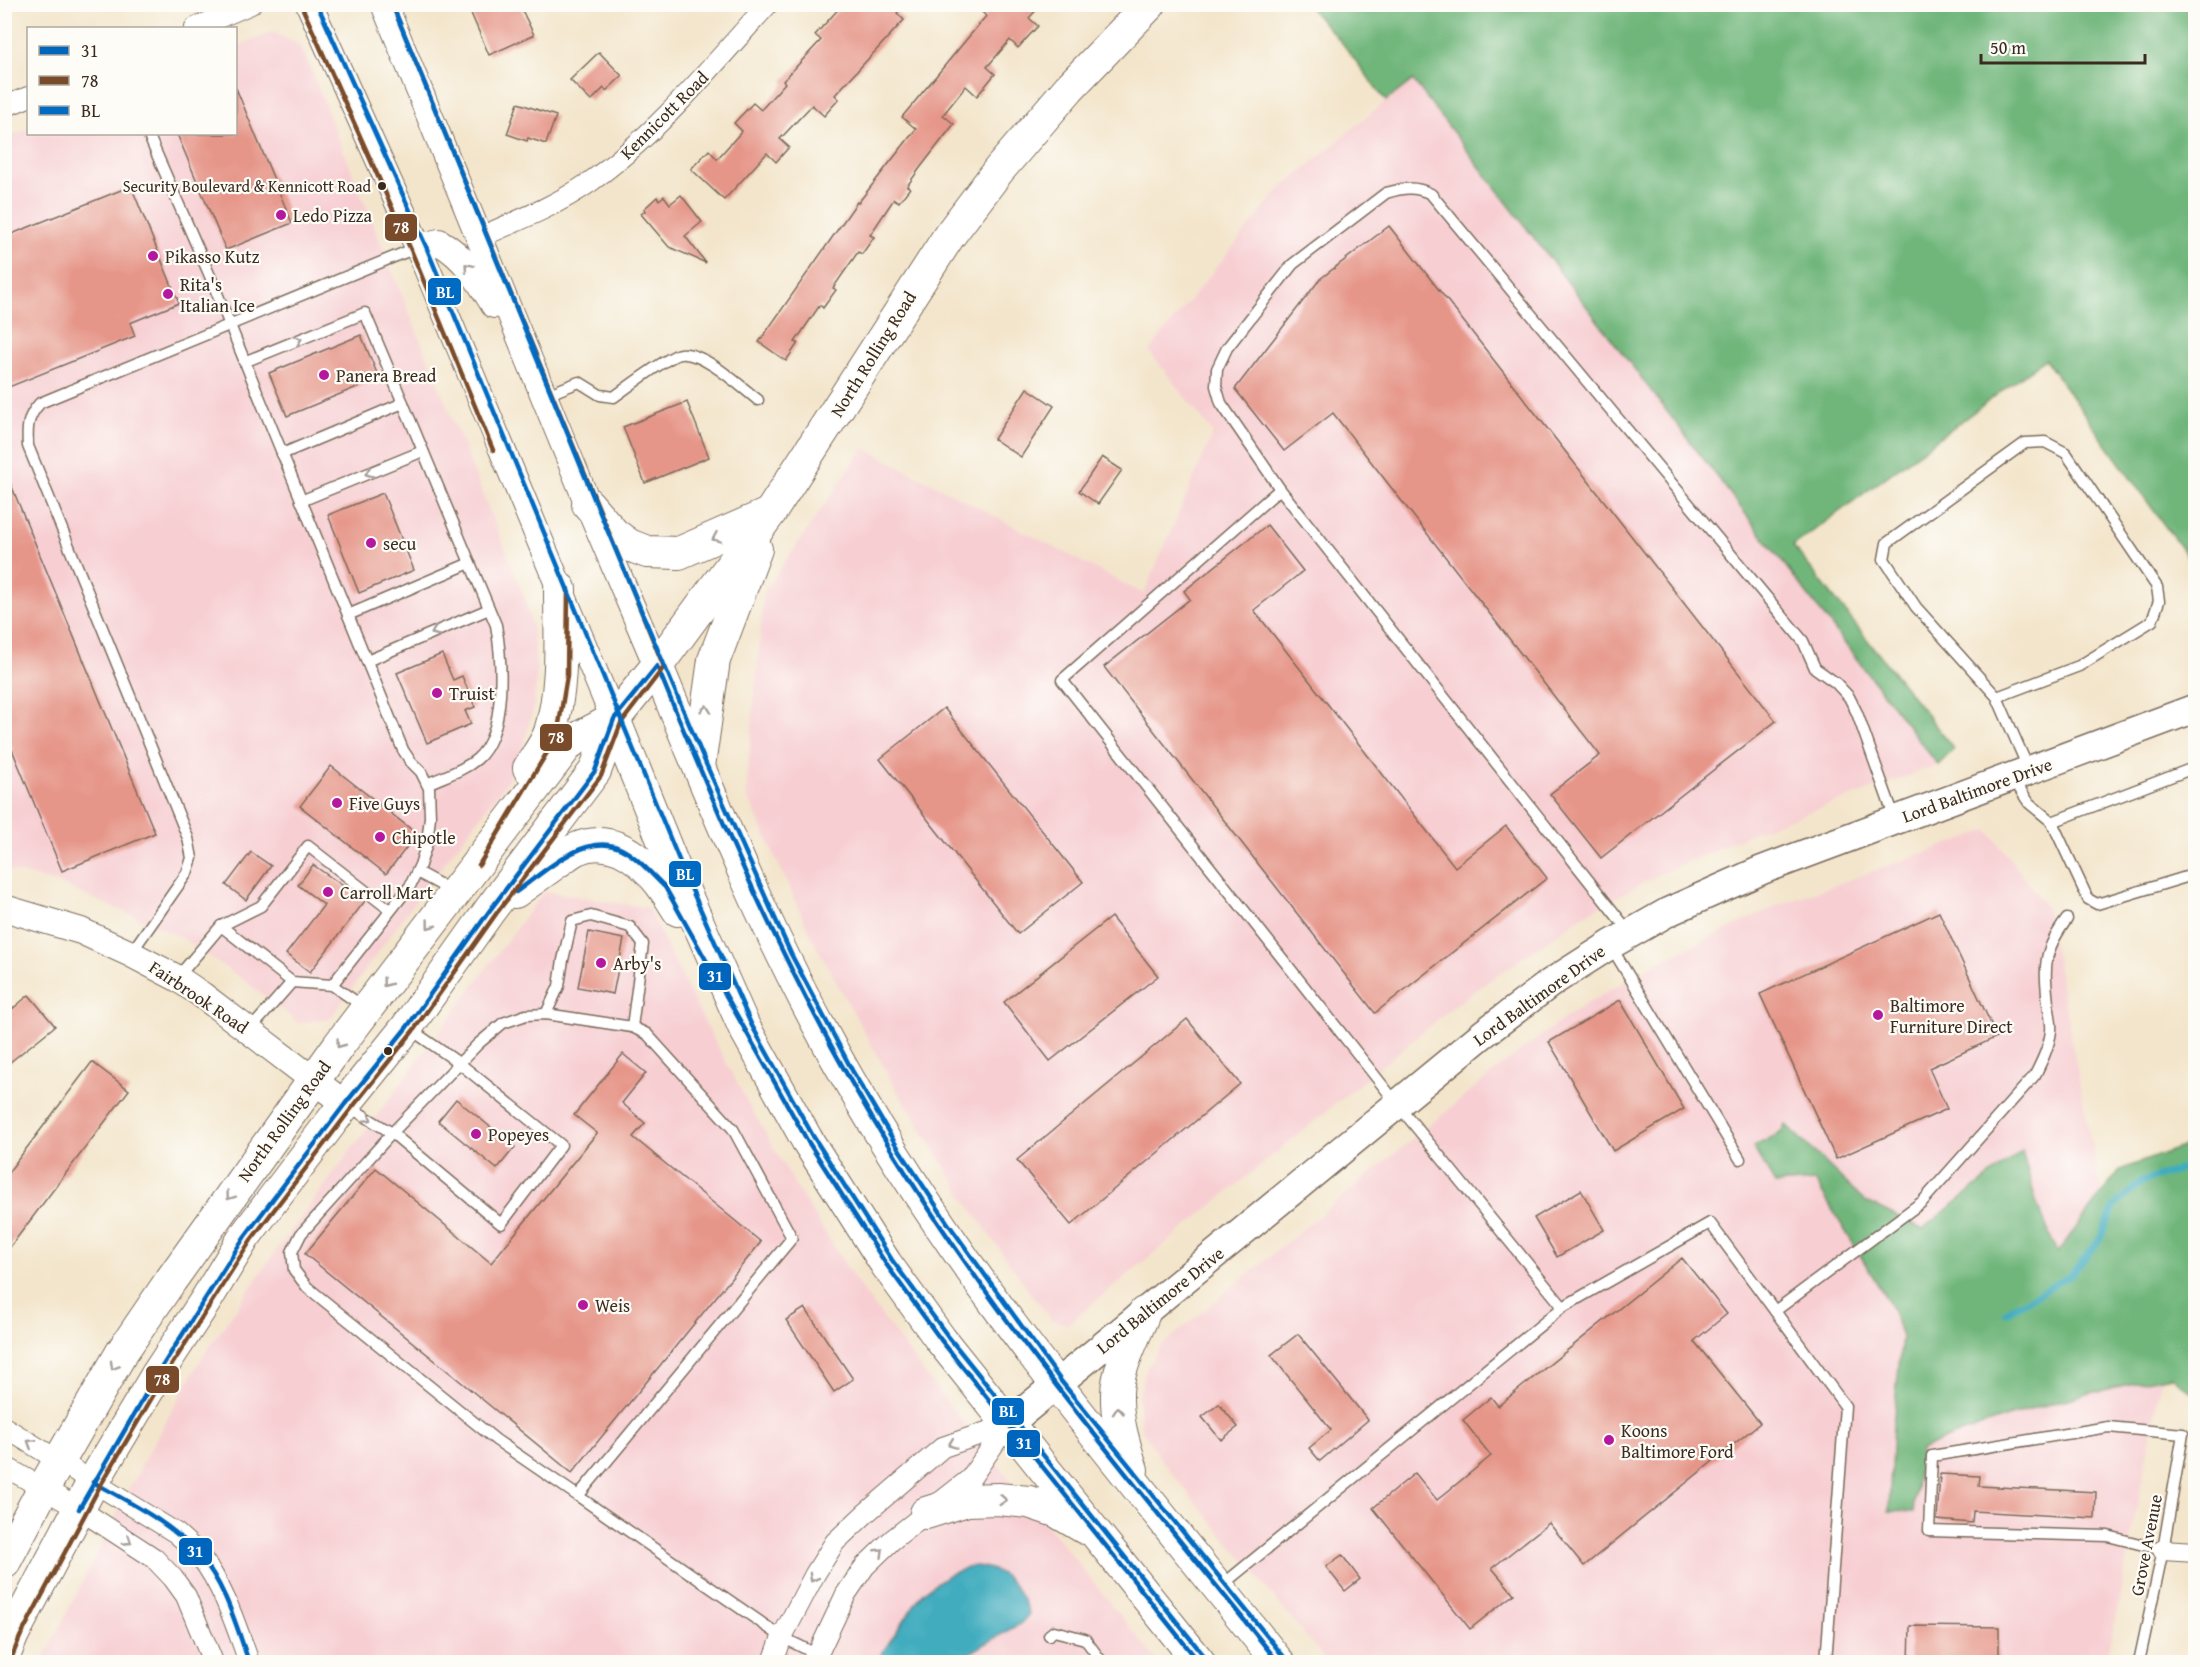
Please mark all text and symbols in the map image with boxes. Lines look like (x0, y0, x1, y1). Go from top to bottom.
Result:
legend (27, 27, 237, 135)
scale bar (1981, 27, 2144, 65)
text: 50 m (1990, 34, 2026, 61)
text: 31 (81, 37, 98, 64)
street label: Kennicott Road (613, 64, 715, 166)
text: 78 (81, 67, 98, 94)
text: BL (81, 97, 100, 124)
place label: Security Boulevard & Kennicott Road (123, 174, 371, 198)
marker: Security Boulevard & Kennicott Road (376, 180, 388, 192)
place label: Ledo Pizza (293, 202, 372, 229)
marker: Ledo Pizza (274, 208, 288, 222)
line badge: 78 (384, 213, 418, 242)
text: 78 (393, 215, 409, 239)
place label: Pikasso Kutz (165, 243, 260, 270)
marker: Pikasso Kutz (146, 249, 160, 263)
one-way arrow (464, 263, 475, 273)
place label: Rita's Italian Ice (180, 271, 255, 319)
line badge: BL (427, 277, 462, 306)
text: BL (436, 280, 455, 304)
street label: North Rolling Road (823, 285, 923, 422)
marker: Rita's Italian Ice (161, 287, 175, 301)
one-way arrow (292, 335, 303, 347)
place label: Panera Bread (336, 362, 437, 389)
marker: Panera Bread (317, 368, 331, 382)
one-way arrow (364, 466, 375, 478)
place label: secu (383, 530, 417, 557)
one-way arrow (712, 530, 723, 542)
marker: secu (364, 536, 378, 550)
one-way arrow (431, 625, 442, 637)
place label: Truist (449, 680, 495, 707)
marker: Truist (430, 686, 444, 700)
one-way arrow (700, 705, 712, 714)
line badge: 78 (539, 723, 573, 752)
text: 78 (548, 725, 564, 749)
street label: Lord Baltimore Drive (1898, 750, 2056, 830)
place label: Five Guys (349, 790, 420, 817)
marker: Five Guys (330, 796, 344, 810)
place label: Chipotle (392, 824, 456, 851)
marker: Chipotle (373, 830, 387, 844)
line badge: BL (668, 860, 702, 888)
text: BL (676, 862, 695, 886)
place label: Carroll Mart (340, 879, 434, 906)
marker: Carroll Mart (321, 885, 335, 899)
one-way arrow (426, 919, 437, 930)
street label: Lord Baltimore Drive (1467, 938, 1611, 1052)
place label: Arby's (613, 950, 661, 977)
street label: Fairbrook Road (144, 954, 254, 1040)
marker: Arby's (594, 956, 608, 970)
line badge: 31 (698, 962, 732, 991)
text: 31 (707, 964, 723, 988)
one-way arrow (382, 977, 393, 988)
place label: Baltimore Furniture Direct (1890, 992, 2013, 1040)
marker: Baltimore Furniture Direct (1871, 1008, 1885, 1022)
one-way arrow (336, 1038, 347, 1049)
unlabelled marker (382, 1045, 394, 1057)
street label: North Rolling Road (231, 1054, 338, 1187)
one-way arrow (362, 1111, 372, 1123)
place label: Popeyes (488, 1121, 549, 1148)
marker: Popeyes (469, 1127, 483, 1141)
one-way arrow (226, 1189, 237, 1200)
street label: Lord Baltimore Drive (1090, 1240, 1230, 1360)
place label: Weis (595, 1292, 630, 1319)
marker: Weis (576, 1298, 590, 1312)
one-way arrow (110, 1360, 121, 1370)
line badge: 78 (145, 1365, 180, 1394)
text: 78 (154, 1367, 170, 1391)
line badge: BL (991, 1397, 1025, 1426)
text: BL (999, 1399, 1018, 1423)
one-way arrow (1112, 1407, 1125, 1416)
place label: Koons Baltimore Ford (1621, 1417, 1734, 1465)
line badge: 31 (1006, 1429, 1041, 1458)
text: 31 (1016, 1431, 1032, 1455)
marker: Koons Baltimore Ford (1602, 1433, 1616, 1447)
one-way arrow (947, 1437, 958, 1450)
one-way arrow (27, 1439, 37, 1451)
street label: Grove Avenue (2123, 1492, 2169, 1598)
one-way arrow (999, 1493, 1008, 1506)
one-way arrow (121, 1534, 132, 1545)
line badge: 31 (178, 1537, 213, 1566)
text: 31 (187, 1539, 203, 1563)
one-way arrow (873, 1548, 884, 1559)
one-way arrow (809, 1571, 820, 1582)

